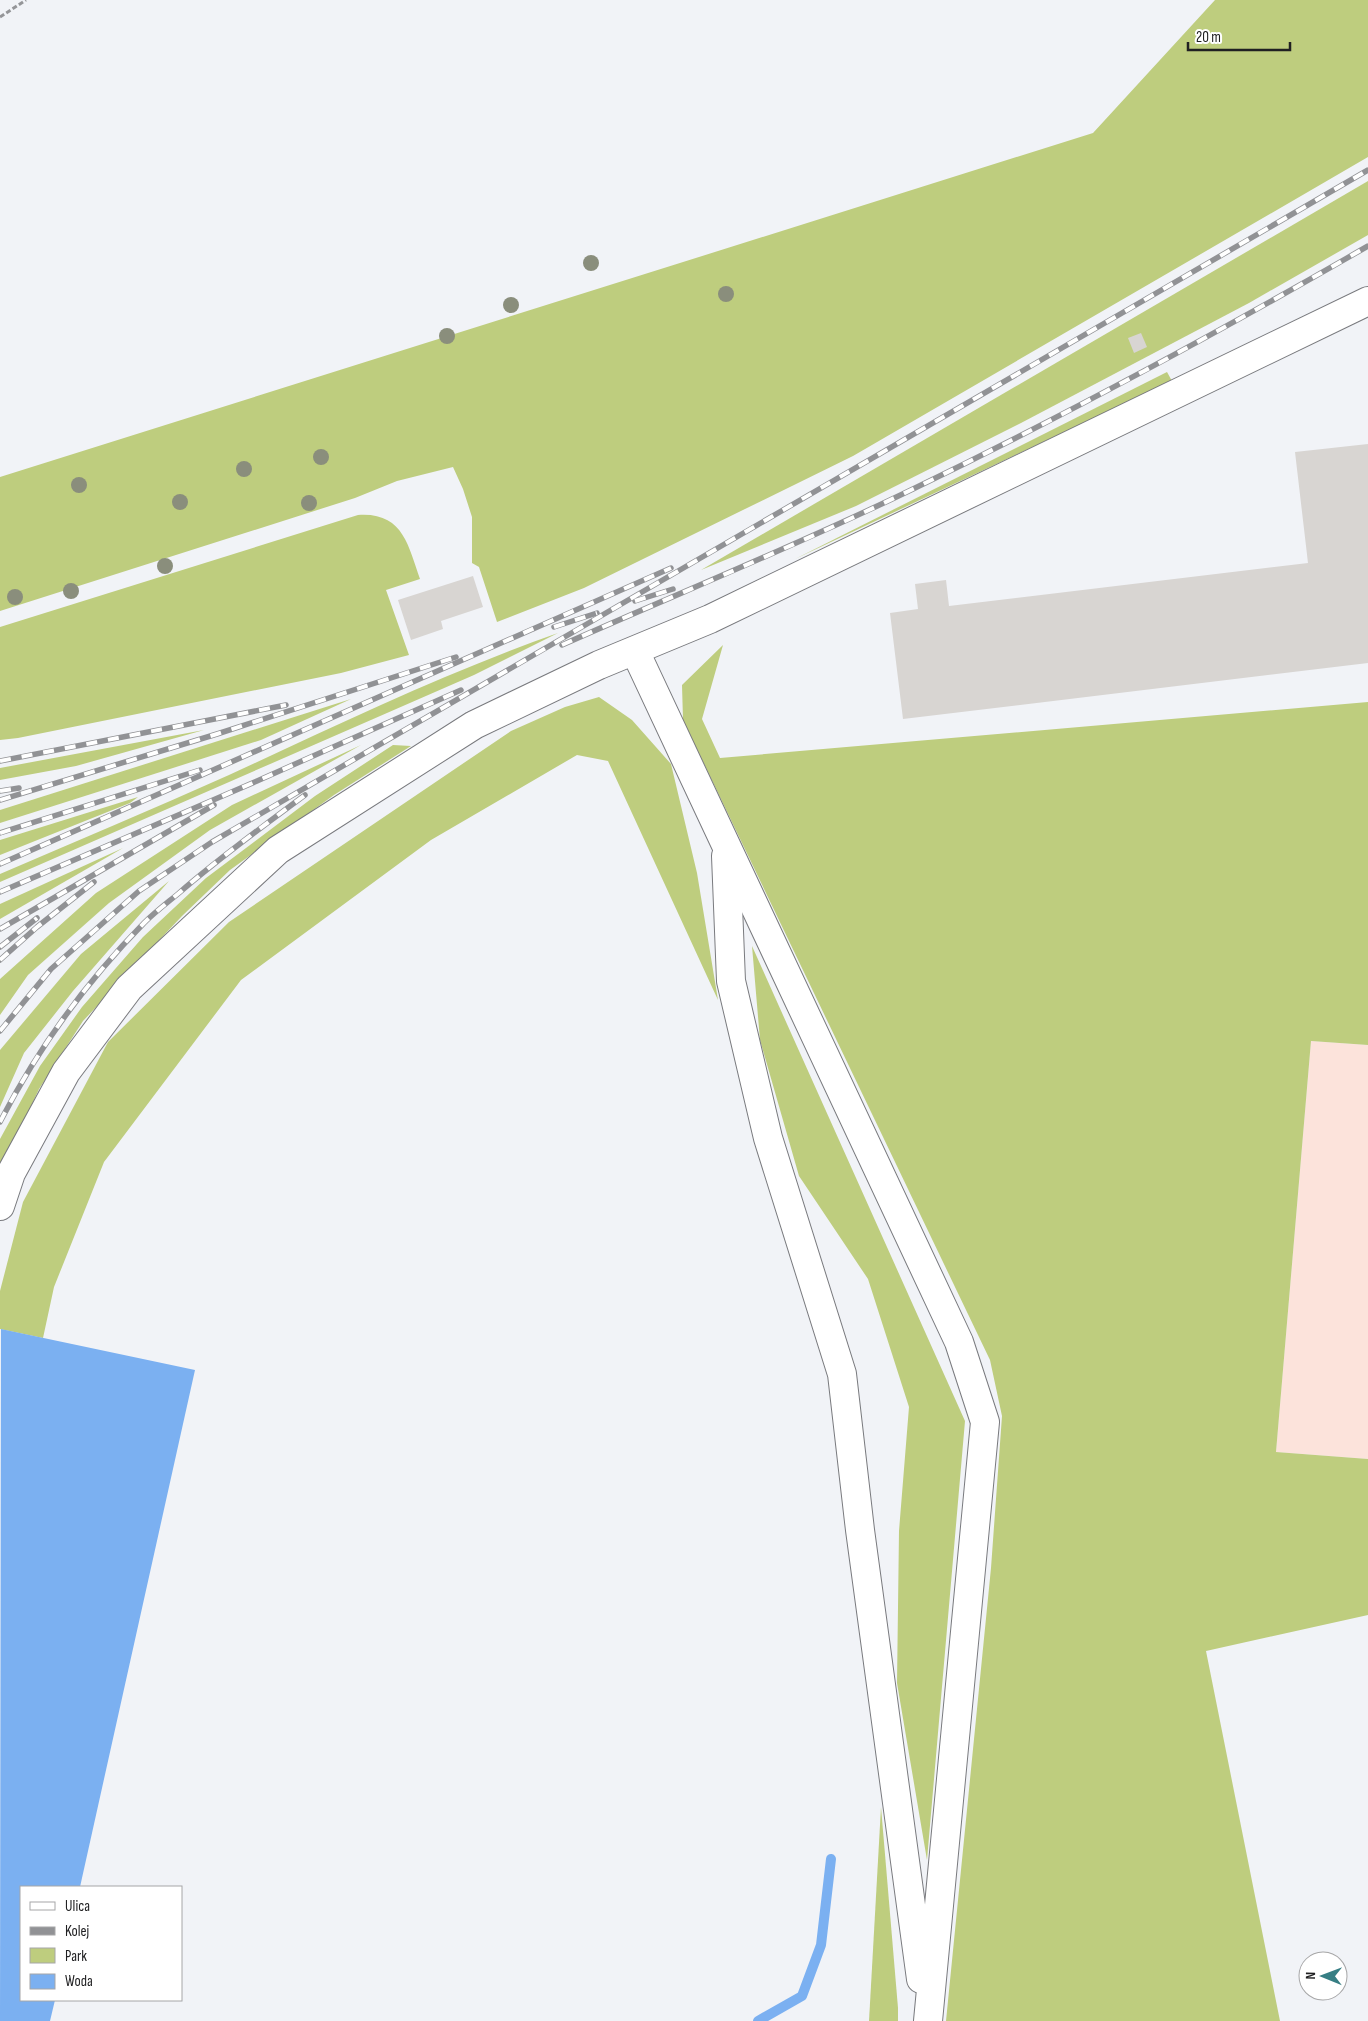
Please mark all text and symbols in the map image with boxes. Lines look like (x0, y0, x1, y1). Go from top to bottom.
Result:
scale bar (1188, 20, 1290, 52)
text: 20 m (1196, 28, 1221, 47)
legend (20, 1886, 182, 2001)
text: Ulica (65, 1897, 90, 1916)
text: Kolej (65, 1922, 90, 1941)
text: Park (65, 1947, 87, 1966)
north arrow (1298, 1951, 1348, 2001)
text: Woda (65, 1972, 93, 1991)
text: N (1302, 1972, 1319, 1980)

